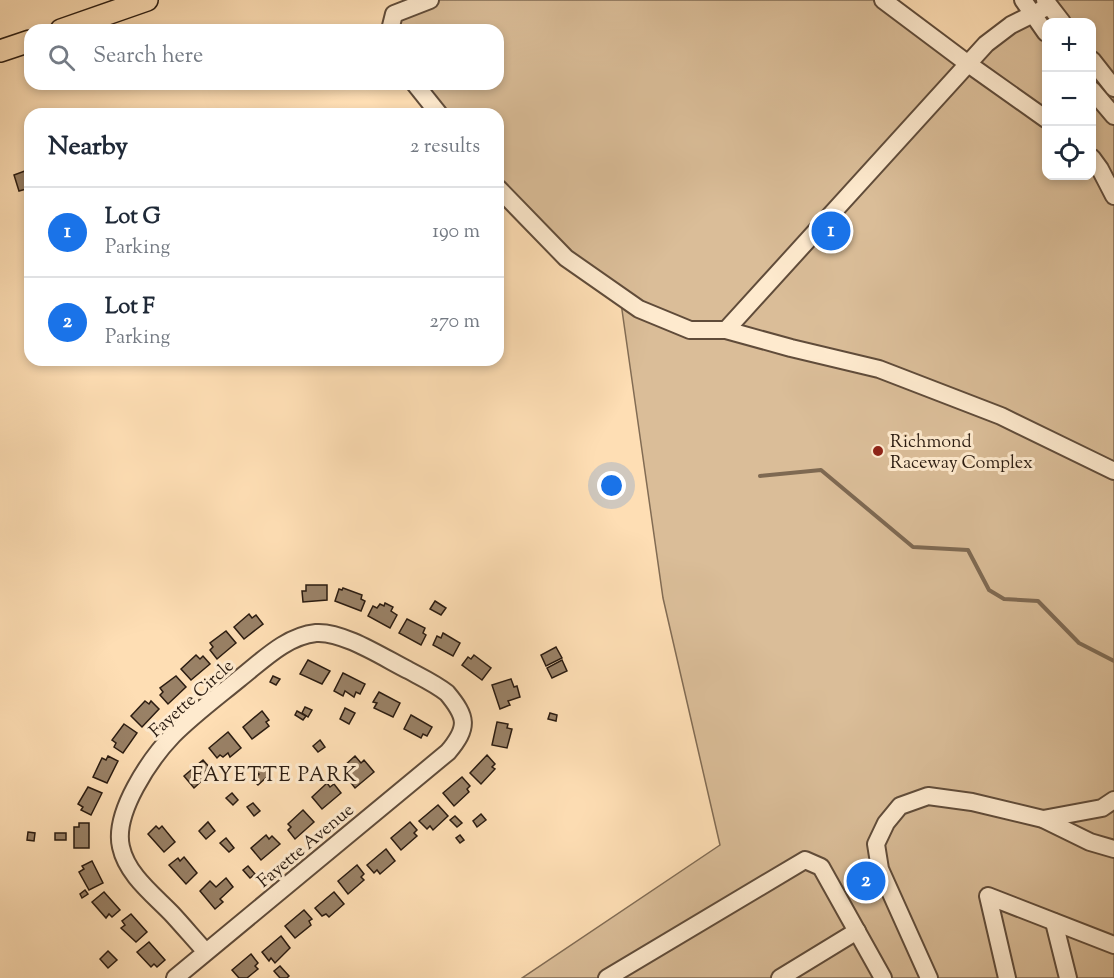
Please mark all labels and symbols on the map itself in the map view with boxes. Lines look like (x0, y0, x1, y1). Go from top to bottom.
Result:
pin: 1 (812, 208, 850, 254)
place label: Richmond Raceway Complex (890, 430, 1033, 477)
marker: Richmond Raceway Complex (871, 444, 885, 458)
your location (597, 471, 626, 500)
street label: Fayette Circle (144, 654, 241, 745)
district label: FAYETTE PARK (192, 762, 358, 791)
street label: Fayette Avenue (252, 798, 360, 895)
pin: 2 (846, 858, 886, 904)

